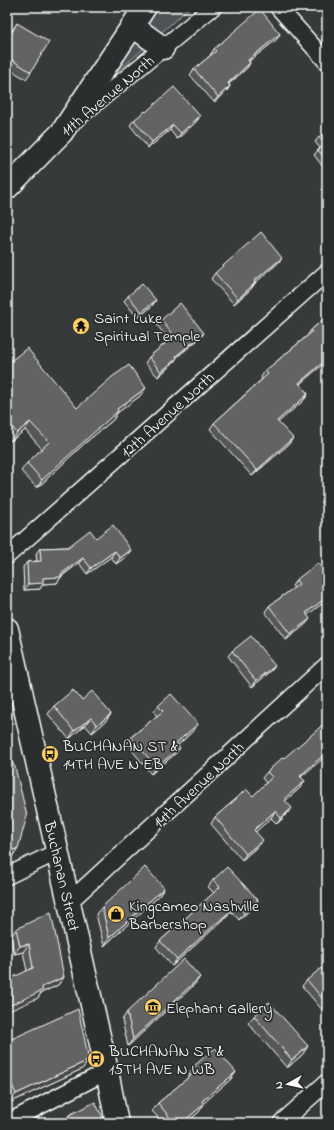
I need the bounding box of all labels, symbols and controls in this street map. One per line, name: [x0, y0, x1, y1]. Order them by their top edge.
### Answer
street label: 11th Avenue North: [56, 50, 160, 143]
place label: Saint Luke Spiritual Temple: [94, 307, 201, 349]
temple icon: Saint Luke Spiritual Temple: [71, 316, 91, 336]
street label: 12th Avenue North: [116, 367, 221, 464]
place label: BUCHANAN ST & 14TH AVE N EB: [62, 735, 179, 777]
street label: 14th Avenue North: [148, 737, 251, 834]
bus stop icon: BUCHANAN ST & 14TH AVE N EB: [40, 744, 60, 764]
street label: Buchanan Street: [37, 818, 85, 934]
place label: Kingcameo Nashville Barbershop: [128, 895, 260, 937]
shop icon: Kingcameo Nashville Barbershop: [106, 904, 126, 924]
museum icon: Elephant Gallery: [143, 997, 163, 1017]
place label: Elephant Gallery: [166, 997, 272, 1021]
place label: BUCHANAN ST & 15TH AVE N WB: [108, 1040, 225, 1082]
bus stop icon: BUCHANAN ST & 15TH AVE N WB: [86, 1049, 106, 1069]
north arrow: [268, 1064, 308, 1104]
text: N: [271, 1080, 288, 1090]

